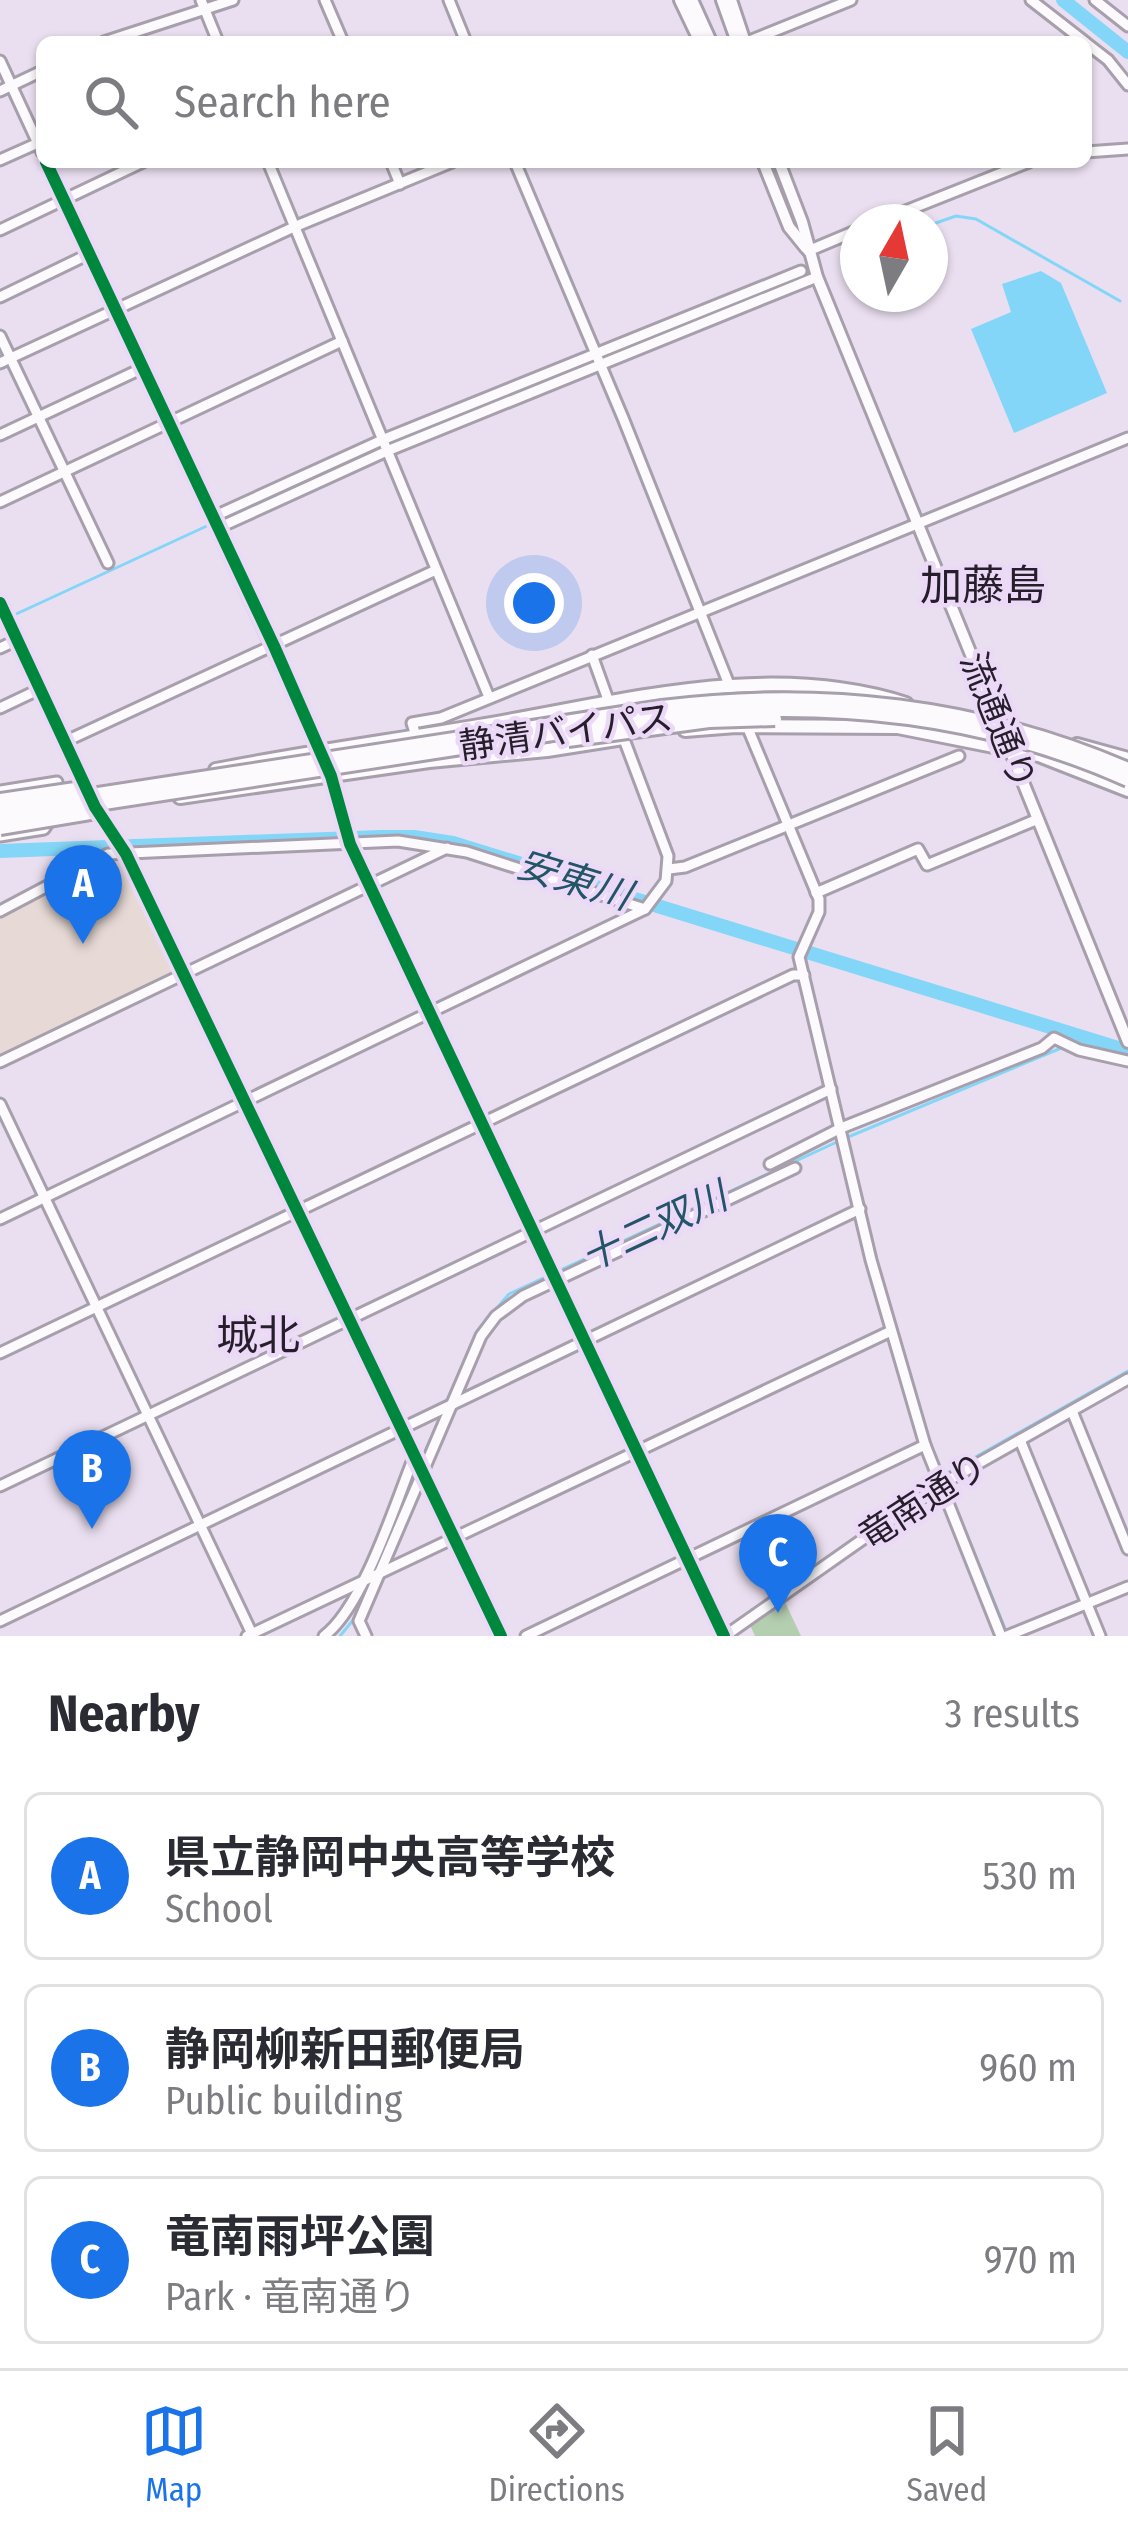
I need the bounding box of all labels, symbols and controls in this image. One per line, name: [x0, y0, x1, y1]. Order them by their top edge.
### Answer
search box: [36, 36, 1092, 168]
icon: search: [78, 69, 144, 135]
text: Search here: [174, 75, 391, 129]
north arrow: [840, 204, 948, 312]
district label: 加藤島: [920, 561, 1046, 611]
your location: [504, 573, 564, 633]
street label: 流通通り: [951, 646, 1045, 796]
street label: 静清バイパス: [456, 695, 676, 769]
water label: 安東川: [511, 841, 640, 920]
pin: A: [44, 845, 122, 944]
water label: 十二双川: [574, 1172, 738, 1281]
district label: 城北: [216, 1311, 300, 1361]
pin: B: [53, 1430, 131, 1529]
street label: 竜南通り: [851, 1443, 995, 1559]
pin: C: [739, 1514, 817, 1613]
text: Nearby: [48, 1683, 200, 1745]
text: 3 results: [945, 1691, 1080, 1737]
text: 県立静岡中央高等学校: [165, 1831, 615, 1885]
text: A: [79, 1853, 101, 1899]
text: 530 m: [982, 1853, 1077, 1899]
text: School: [165, 1886, 273, 1932]
text: 静岡柳新田郵便局: [165, 2023, 525, 2077]
text: B: [79, 2045, 101, 2091]
text: 960 m: [979, 2045, 1077, 2091]
text: Public building: [165, 2078, 402, 2124]
text: 竜南雨坪公園: [165, 2210, 435, 2264]
text: C: [80, 2237, 100, 2283]
text: 970 m: [984, 2237, 1077, 2283]
text: Park · 竜南通り: [165, 2274, 417, 2320]
tab: Map: [141, 2398, 207, 2510]
tab: Directions: [488, 2398, 625, 2510]
tab: Saved: [907, 2398, 987, 2510]

